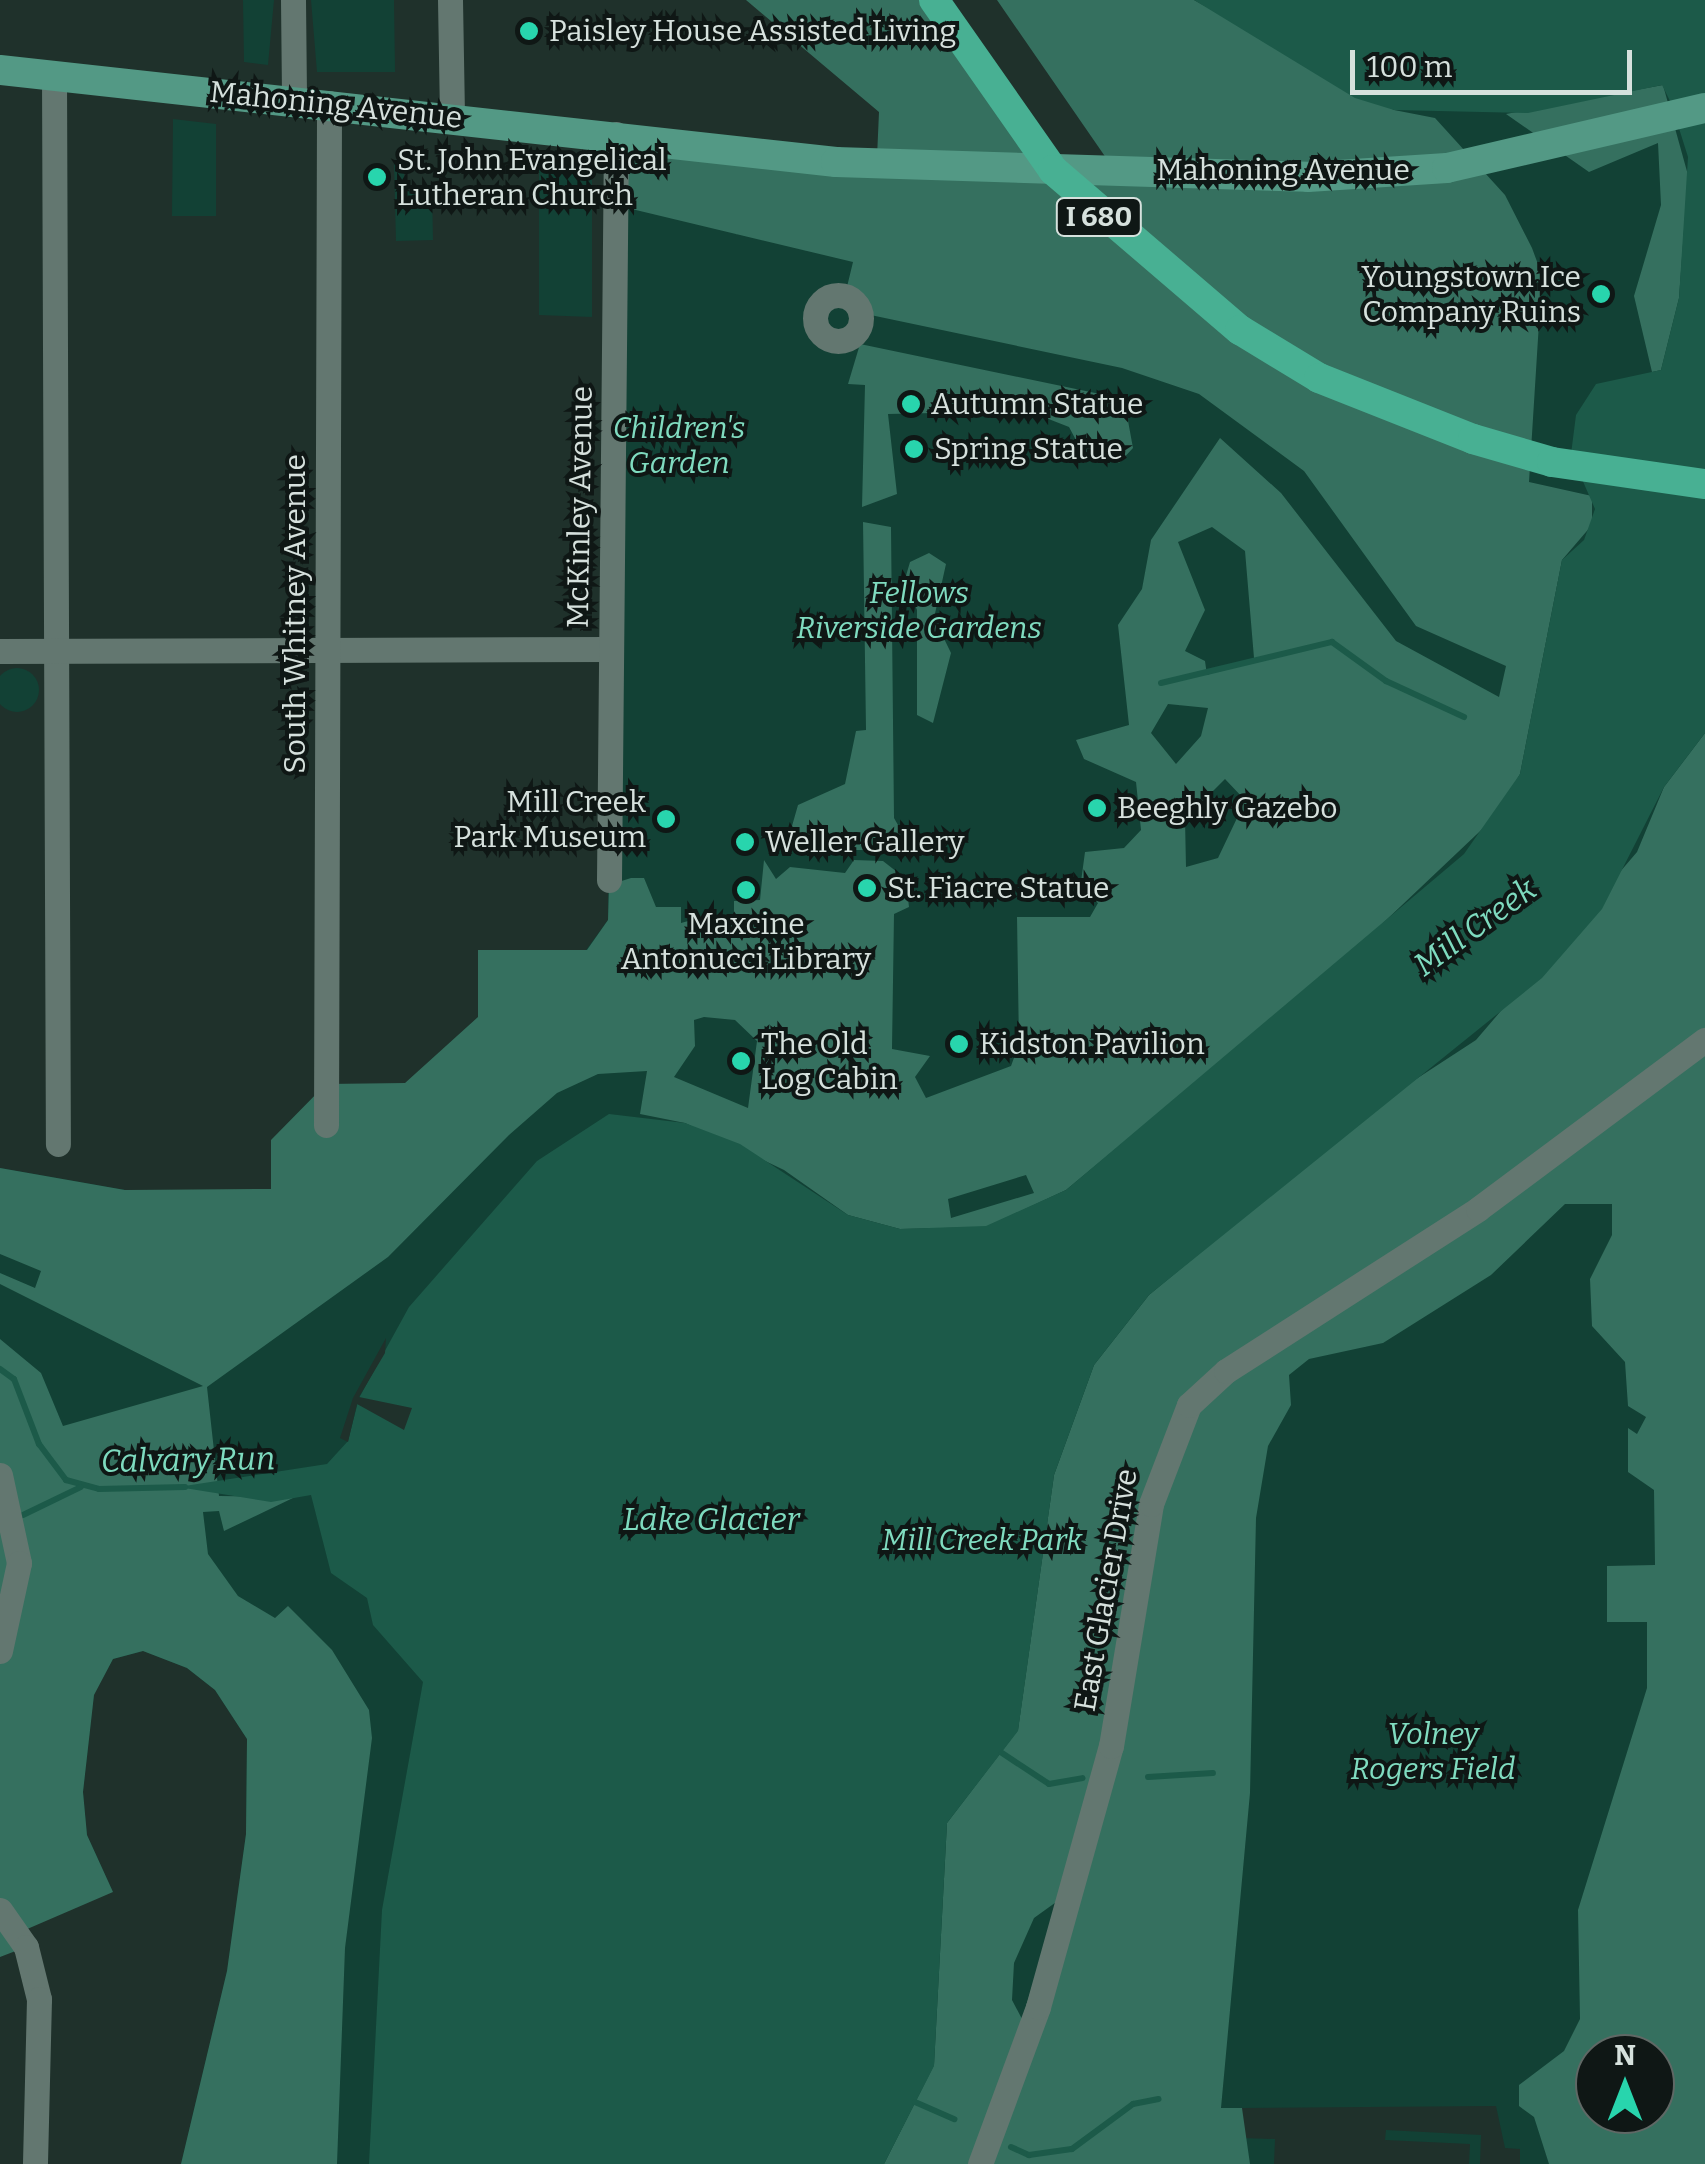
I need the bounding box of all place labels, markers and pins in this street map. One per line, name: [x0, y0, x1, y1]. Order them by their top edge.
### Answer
place label: Paisley House Assisted Living: [549, 13, 956, 49]
marker: Paisley House Assisted Living: [518, 20, 540, 42]
place label: St. John Evangelical Lutheran Church: [397, 142, 667, 212]
marker: St. John Evangelical Lutheran Church: [366, 166, 388, 188]
place label: Youngstown Ice Company Ruins: [1361, 259, 1581, 330]
marker: Youngstown Ice Company Ruins: [1590, 283, 1612, 305]
place label: Autumn Statue: [931, 386, 1143, 422]
marker: Autumn Statue: [900, 393, 922, 415]
place label: Spring Statue: [934, 431, 1123, 467]
marker: Spring Statue: [903, 438, 925, 460]
place label: Mill Creek Park Museum: [453, 784, 646, 854]
place label: Beeghly Gazebo: [1117, 790, 1338, 826]
marker: Beeghly Gazebo: [1086, 797, 1108, 819]
marker: Mill Creek Park Museum: [655, 808, 677, 830]
place label: Weller Gallery: [765, 824, 964, 860]
marker: Weller Gallery: [734, 831, 756, 853]
place label: St. Fiacre Statue: [887, 870, 1110, 906]
marker: St. Fiacre Statue: [856, 877, 878, 899]
marker: Maxcine Antonucci Library: [735, 879, 757, 901]
place label: Maxcine Antonucci Library: [621, 906, 871, 976]
place label: The Old Log Cabin: [761, 1026, 898, 1096]
place label: Kidston Pavilion: [979, 1026, 1205, 1062]
marker: Kidston Pavilion: [948, 1033, 970, 1055]
marker: The Old Log Cabin: [730, 1050, 752, 1072]

